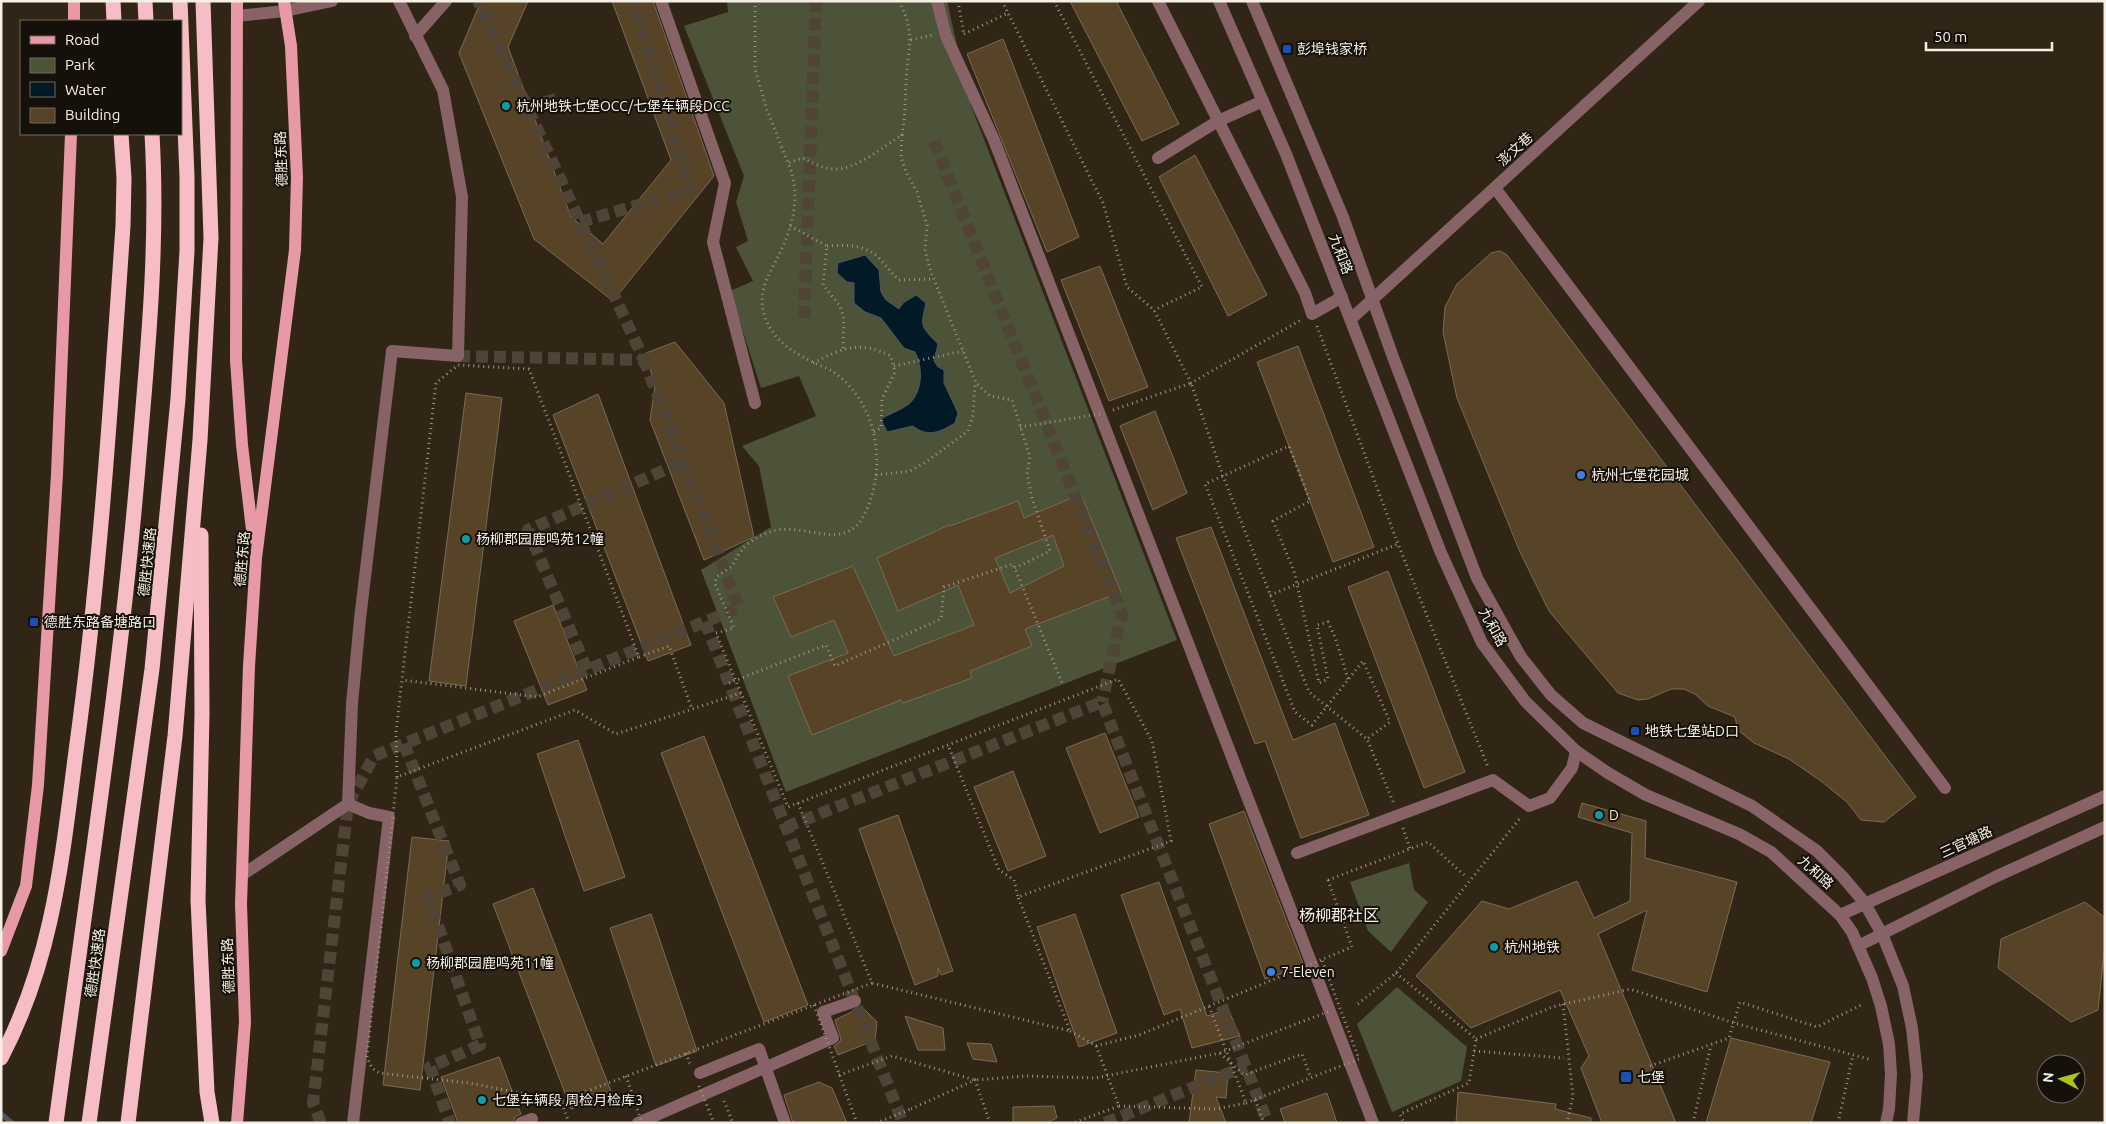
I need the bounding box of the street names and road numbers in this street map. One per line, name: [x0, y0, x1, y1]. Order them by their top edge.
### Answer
street label: 澎文巷: [1494, 129, 1536, 169]
street label: 德胜东路: [272, 131, 290, 187]
street label: 九和路: [1326, 232, 1356, 276]
street label: 德胜快速路: [135, 526, 159, 598]
street label: 德胜东路: [232, 530, 252, 588]
street label: 九和路: [1476, 605, 1510, 649]
street label: 三官塘路: [1937, 823, 1995, 861]
street label: 九和路: [1795, 852, 1837, 892]
street label: 德胜快速路: [82, 927, 108, 999]
street label: 德胜东路: [219, 938, 237, 994]

